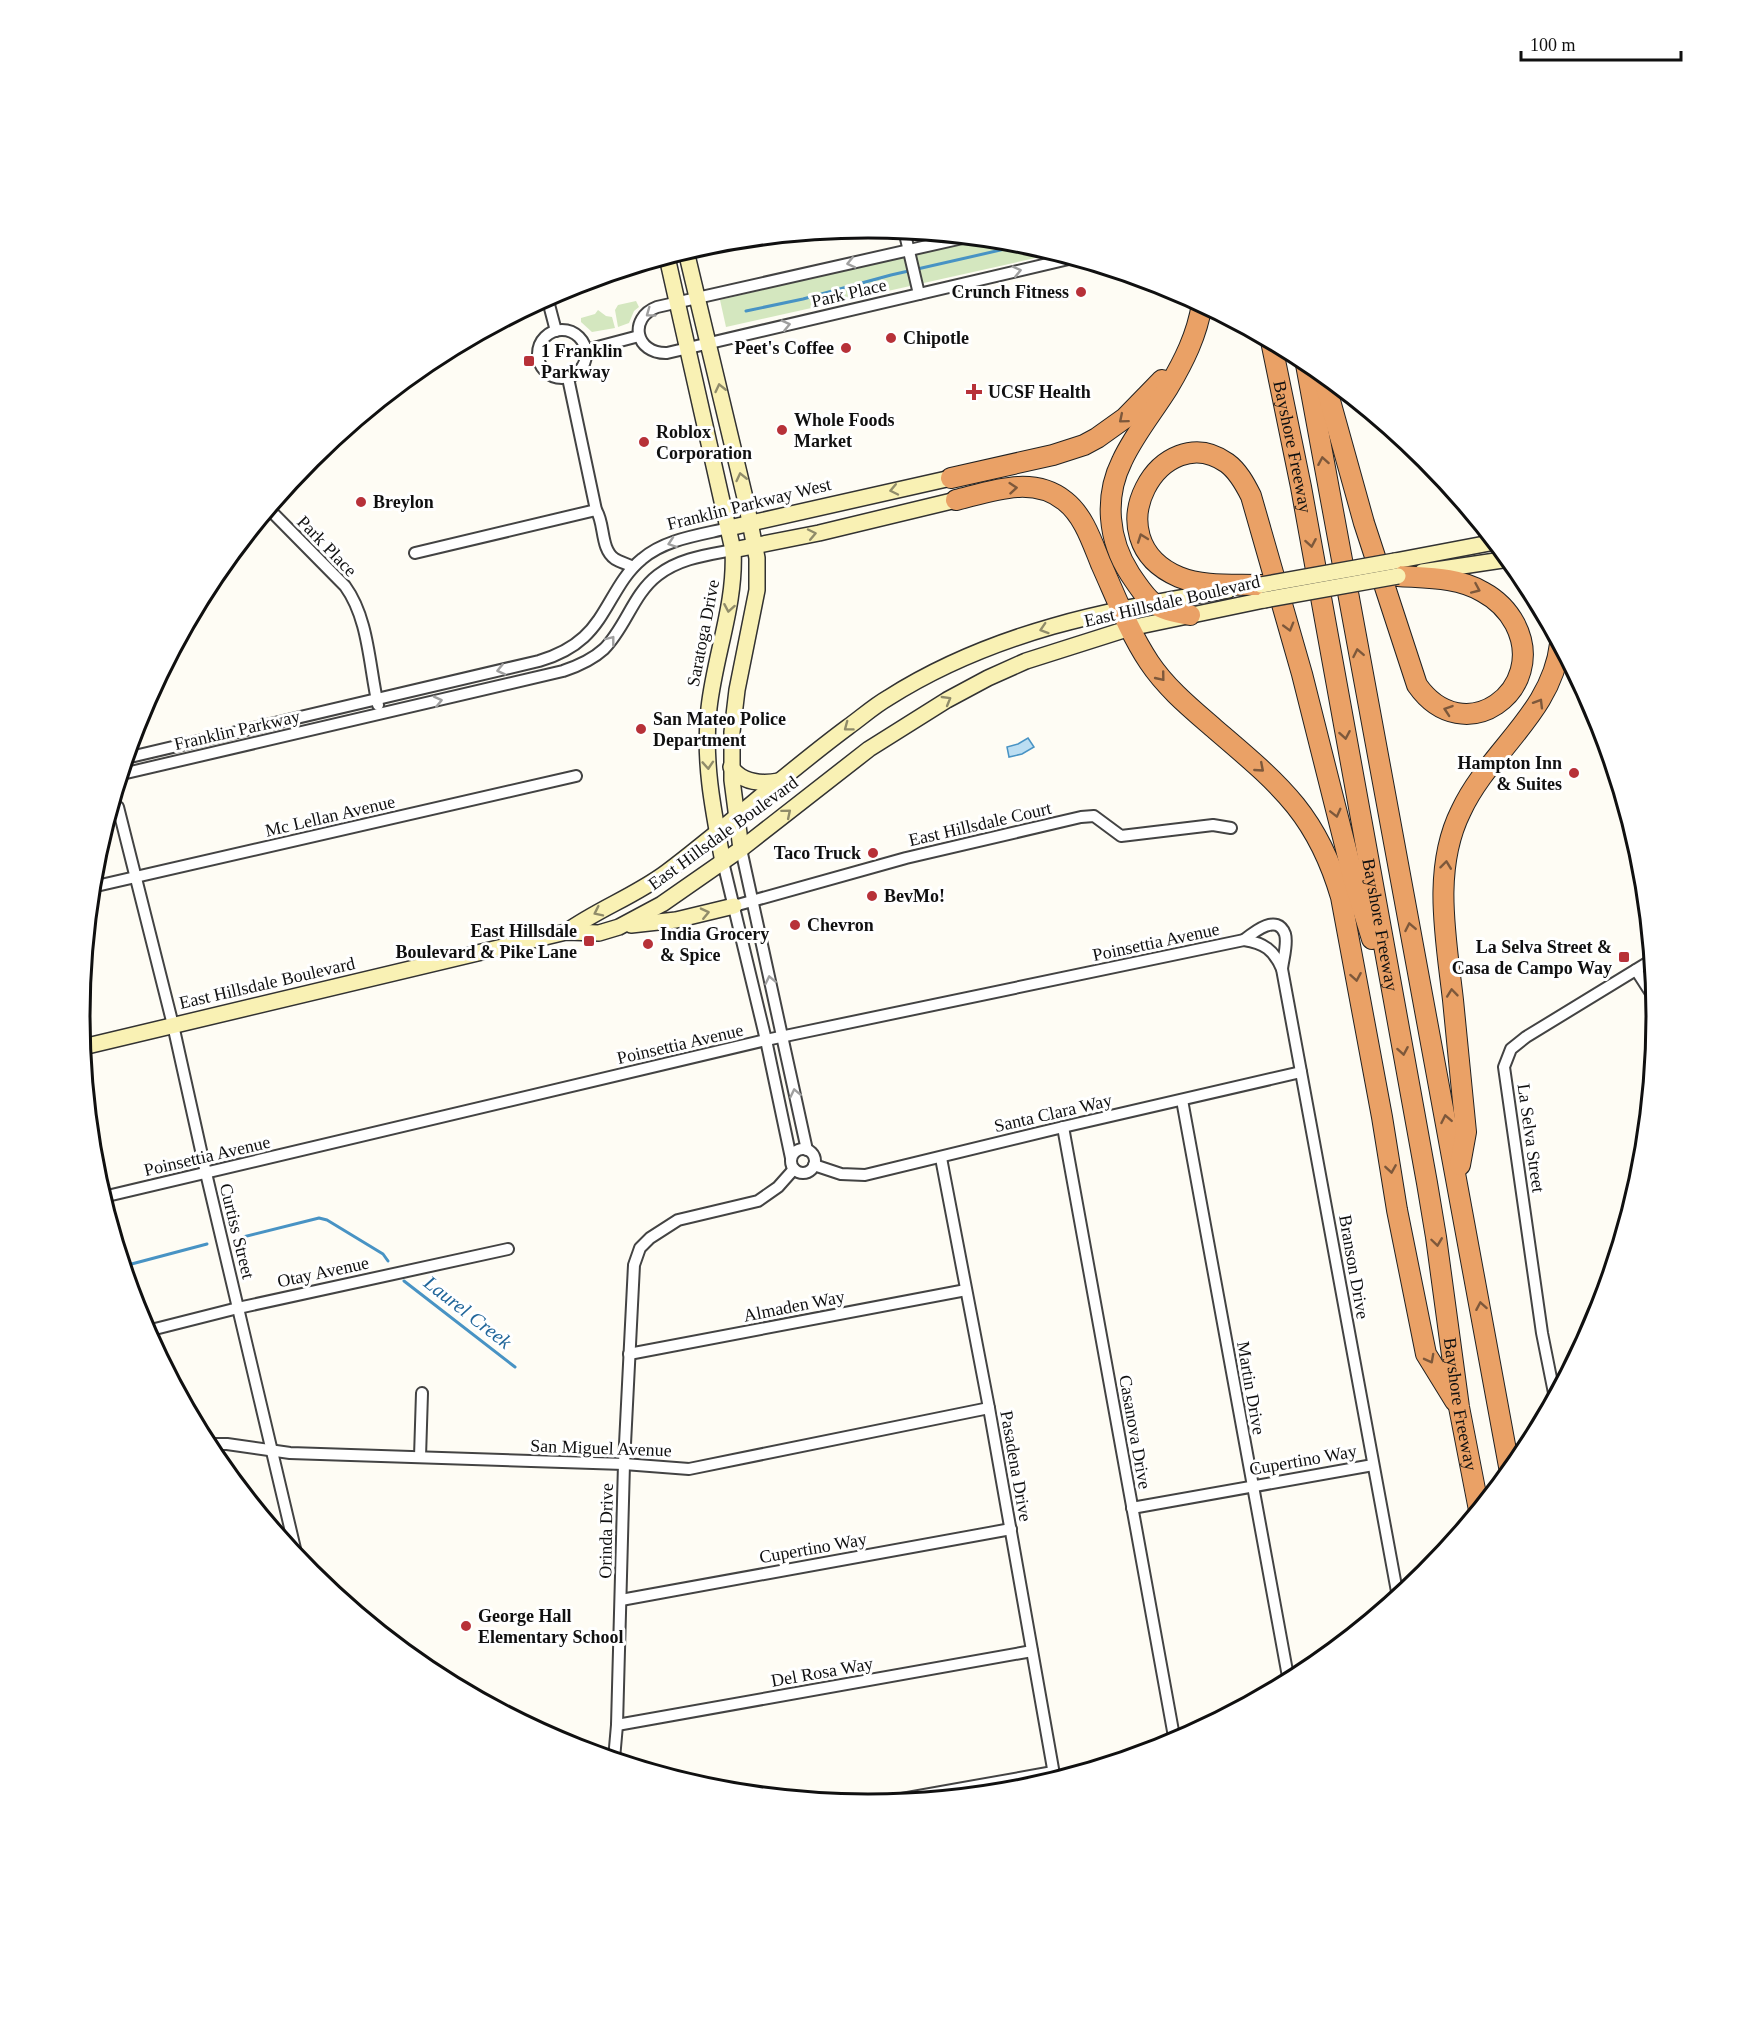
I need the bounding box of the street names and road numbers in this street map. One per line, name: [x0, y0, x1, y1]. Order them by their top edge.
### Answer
street label: Park Place: [809, 275, 889, 311]
street label: Bayshore Freeway: [1269, 379, 1316, 515]
street label: Franklin Parkway West: [665, 474, 833, 534]
street label: Park Place: [293, 512, 361, 580]
street label: East Hillsdale Boulevard: [1082, 571, 1262, 631]
street label: Saratoga Drive: [683, 578, 723, 688]
street label: Franklin Parkway: [172, 706, 302, 754]
street label: East Hillsdale Boulevard: [644, 772, 802, 894]
street label: Mc Lellan Avenue: [263, 791, 397, 841]
street label: East Hillsdale Court: [907, 798, 1053, 850]
street label: Bayshore Freeway: [1358, 857, 1402, 993]
street label: Poinsettia Avenue: [1091, 919, 1221, 965]
street label: East Hillsdale Boulevard: [177, 953, 357, 1013]
street label: Poinsettia Avenue: [615, 1020, 745, 1068]
street label: La Selva Street: [1513, 1082, 1549, 1194]
street label: Santa Clara Way: [992, 1090, 1114, 1136]
street label: Poinsettia Avenue: [142, 1132, 272, 1180]
street label: Curtiss Street: [216, 1181, 258, 1281]
street label: Branson Drive: [1335, 1213, 1373, 1321]
street label: Otay Avenue: [275, 1253, 371, 1291]
street label: Almaden Way: [742, 1286, 846, 1326]
street label: Bayshore Freeway: [1440, 1336, 1481, 1472]
street label: Martin Drive: [1233, 1340, 1269, 1436]
street label: Casanova Drive: [1115, 1373, 1155, 1491]
street label: Pasadena Drive: [996, 1409, 1036, 1523]
street label: San Miguel Avenue: [530, 1436, 672, 1460]
street label: Cupertino Way: [1248, 1441, 1358, 1479]
street label: Orinda Drive: [595, 1483, 617, 1579]
street label: Cupertino Way: [758, 1529, 868, 1567]
street label: Del Rosa Way: [769, 1653, 875, 1691]

